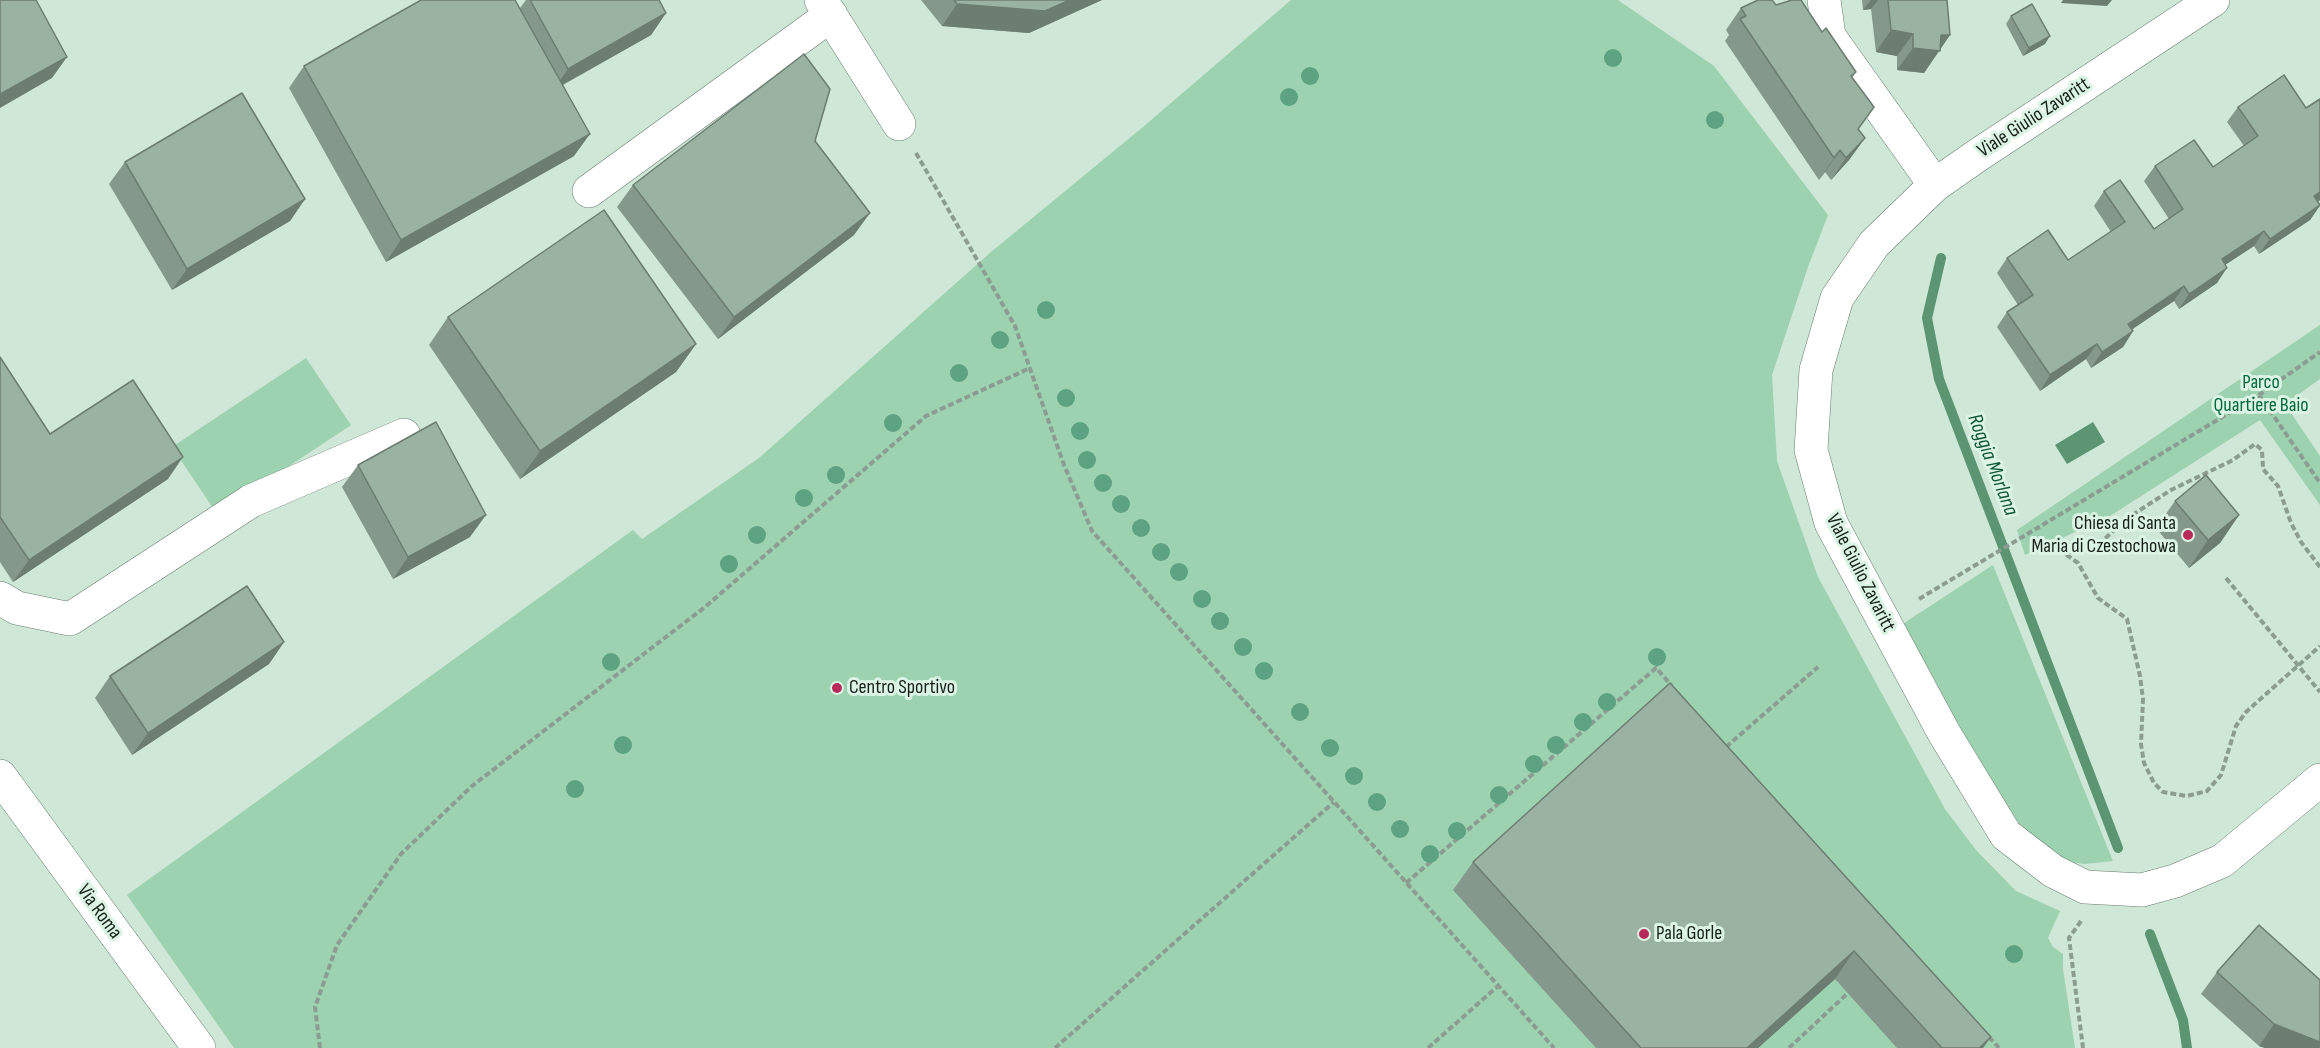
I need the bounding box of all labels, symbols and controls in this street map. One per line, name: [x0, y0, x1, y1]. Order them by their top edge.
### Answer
street label: Viale Giulio Zavaritt: [1973, 73, 2095, 163]
park label: Parco Quartiere Baio: [2213, 371, 2309, 418]
water label: Roggia Morlana: [1961, 411, 2023, 519]
street label: Viale Giulio Zavaritt: [1820, 510, 1900, 636]
place label: Chiesa di Santa Maria di Czestochowa: [2031, 512, 2176, 559]
marker: Chiesa di Santa Maria di Czestochowa: [2181, 528, 2195, 542]
place label: Centro Sportivo: [849, 676, 955, 700]
marker: Centro Sportivo: [830, 681, 844, 695]
street label: Via Roma: [71, 880, 127, 944]
place label: Pala Gorle: [1656, 922, 1722, 946]
marker: Pala Gorle: [1637, 927, 1651, 941]

